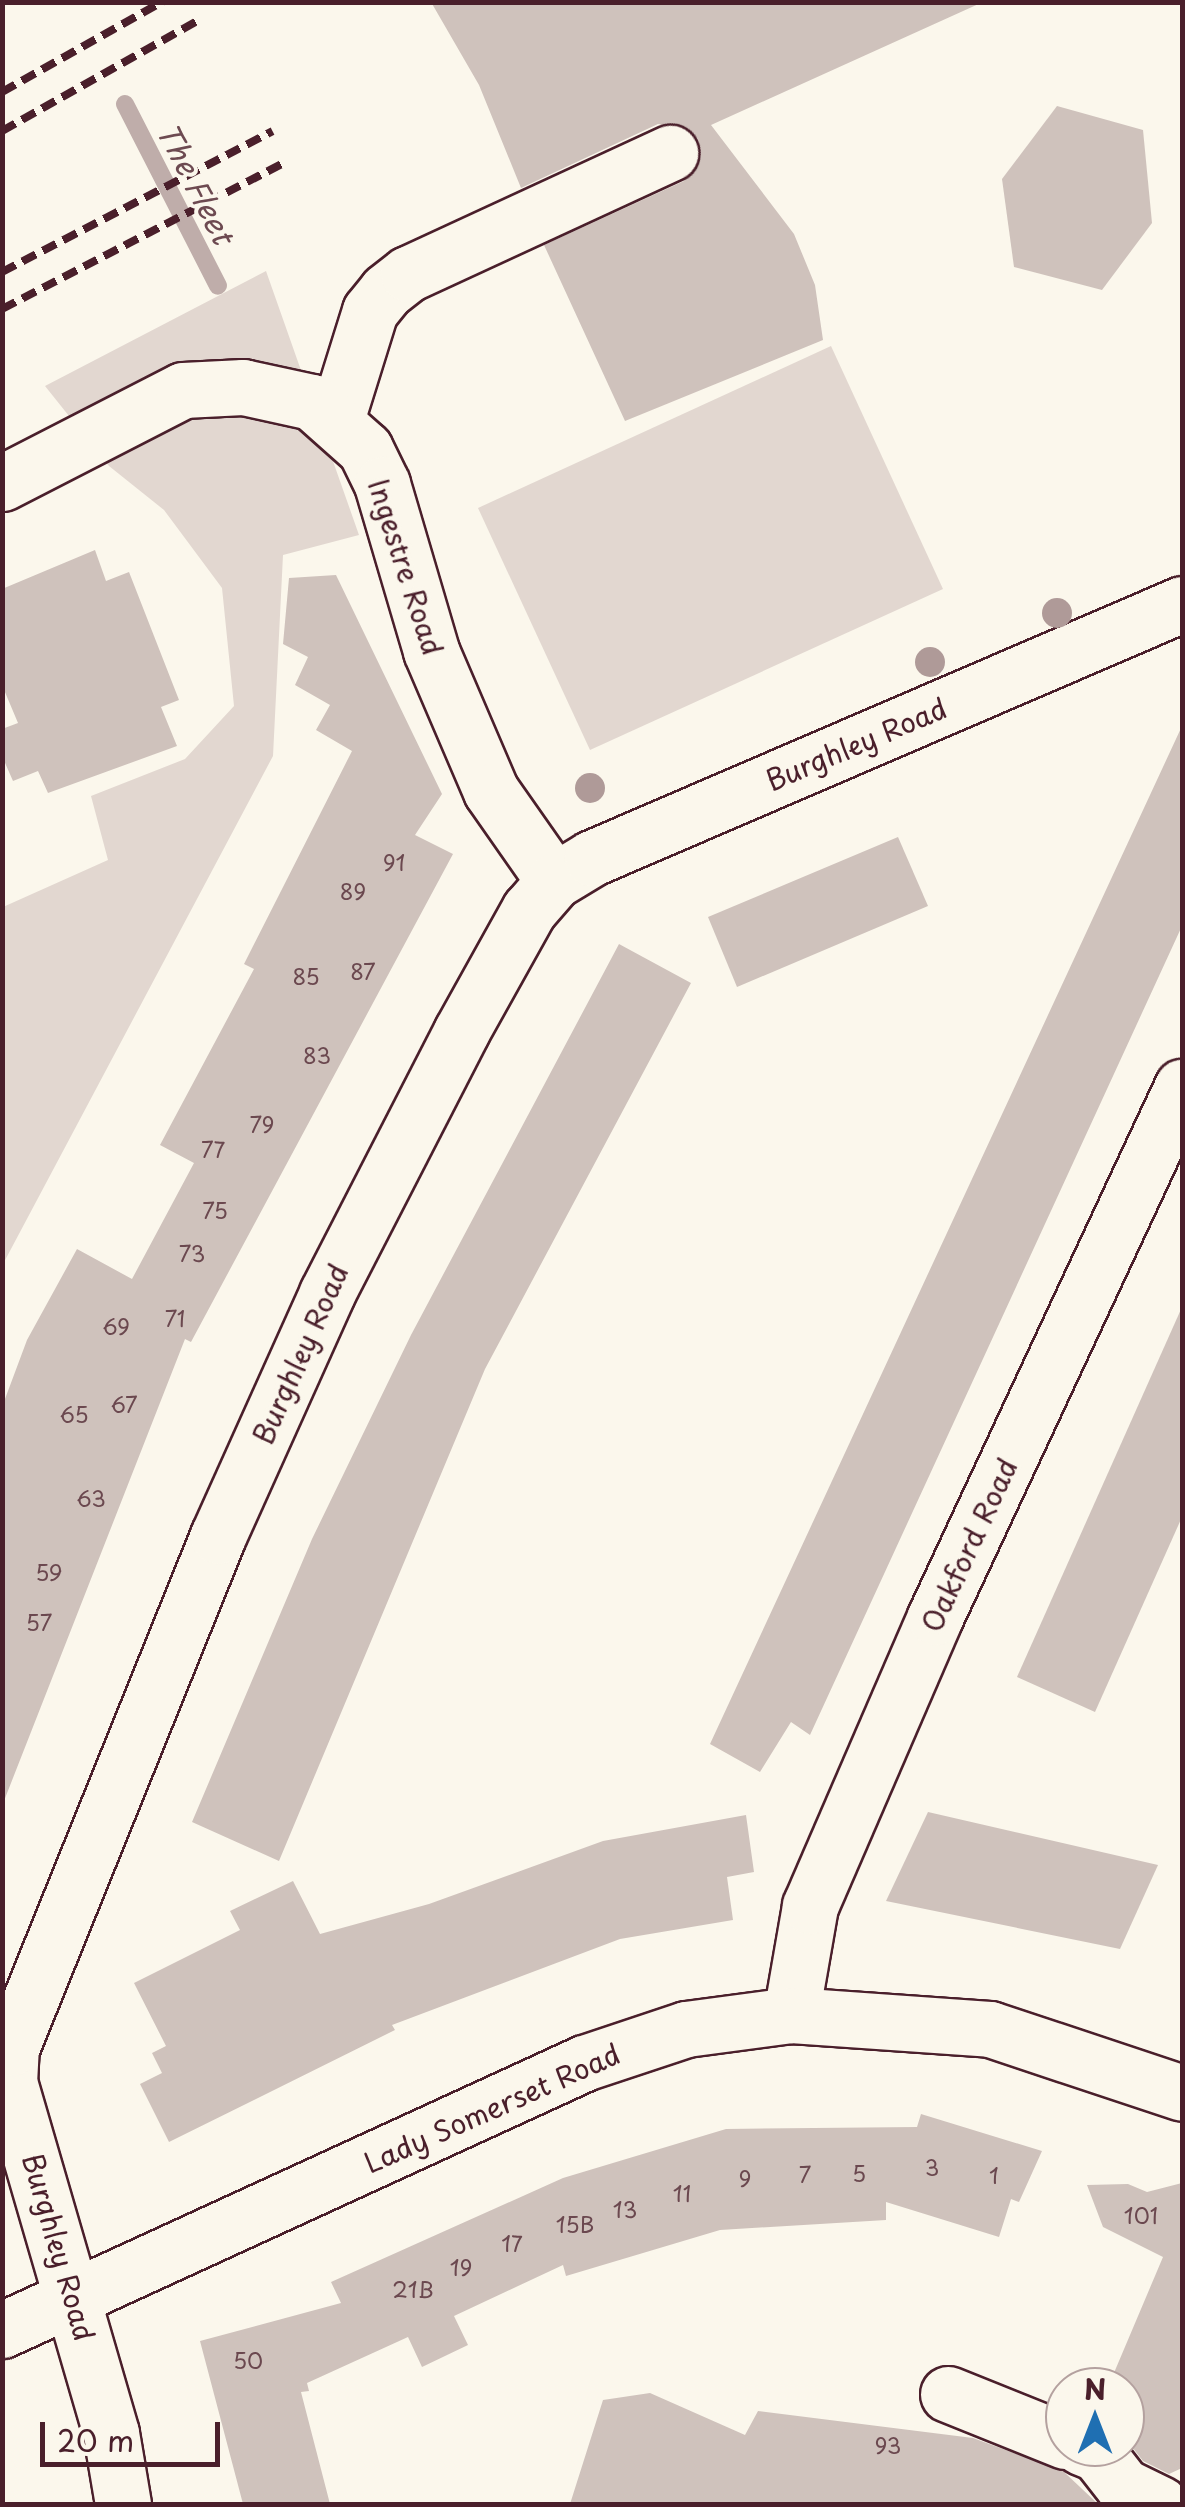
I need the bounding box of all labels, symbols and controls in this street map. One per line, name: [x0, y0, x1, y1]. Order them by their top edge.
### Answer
water label: The Fleet: [150, 116, 242, 250]
street label: Ingestre Road: [362, 474, 450, 660]
street label: Burghley Road: [759, 690, 953, 798]
house number: 91: [383, 849, 405, 875]
house number: 89: [340, 878, 366, 904]
house number: 87: [350, 958, 376, 984]
house number: 85: [292, 963, 320, 989]
house number: 83: [303, 1042, 331, 1068]
house number: 79: [250, 1111, 274, 1137]
house number: 77: [201, 1136, 225, 1162]
house number: 75: [202, 1197, 228, 1223]
house number: 73: [179, 1240, 205, 1266]
street label: Burghley Road: [245, 1258, 355, 1450]
house number: 71: [165, 1305, 185, 1331]
house number: 69: [102, 1313, 130, 1339]
house number: 67: [111, 1391, 137, 1417]
house number: 65: [59, 1401, 89, 1427]
street label: Oakford Road: [914, 1453, 1024, 1637]
house number: 63: [76, 1485, 106, 1511]
house number: 59: [35, 1559, 63, 1585]
house number: 57: [26, 1609, 52, 1635]
street label: Lady Somerset Road: [359, 2036, 625, 2180]
street label: Burghley Road: [16, 2148, 102, 2346]
house number: 3: [925, 2154, 939, 2180]
house number: 5: [852, 2160, 866, 2186]
house number: 7: [799, 2161, 811, 2187]
house number: 1: [989, 2162, 999, 2188]
house number: 9: [739, 2165, 751, 2191]
house number: 11: [673, 2180, 691, 2206]
house number: 13: [613, 2196, 637, 2222]
house number: 101: [1124, 2202, 1158, 2228]
house number: 15B: [556, 2211, 594, 2237]
house number: 17: [501, 2230, 523, 2256]
house number: 19: [450, 2254, 472, 2280]
house number: 21B: [392, 2276, 434, 2302]
house number: 50: [233, 2347, 263, 2373]
north arrow: [1045, 2367, 1145, 2467]
text: N: [1084, 2367, 1106, 2410]
scale bar: [45, 2402, 225, 2464]
text: 20 m: [57, 2417, 134, 2462]
house number: 93: [875, 2432, 901, 2458]

